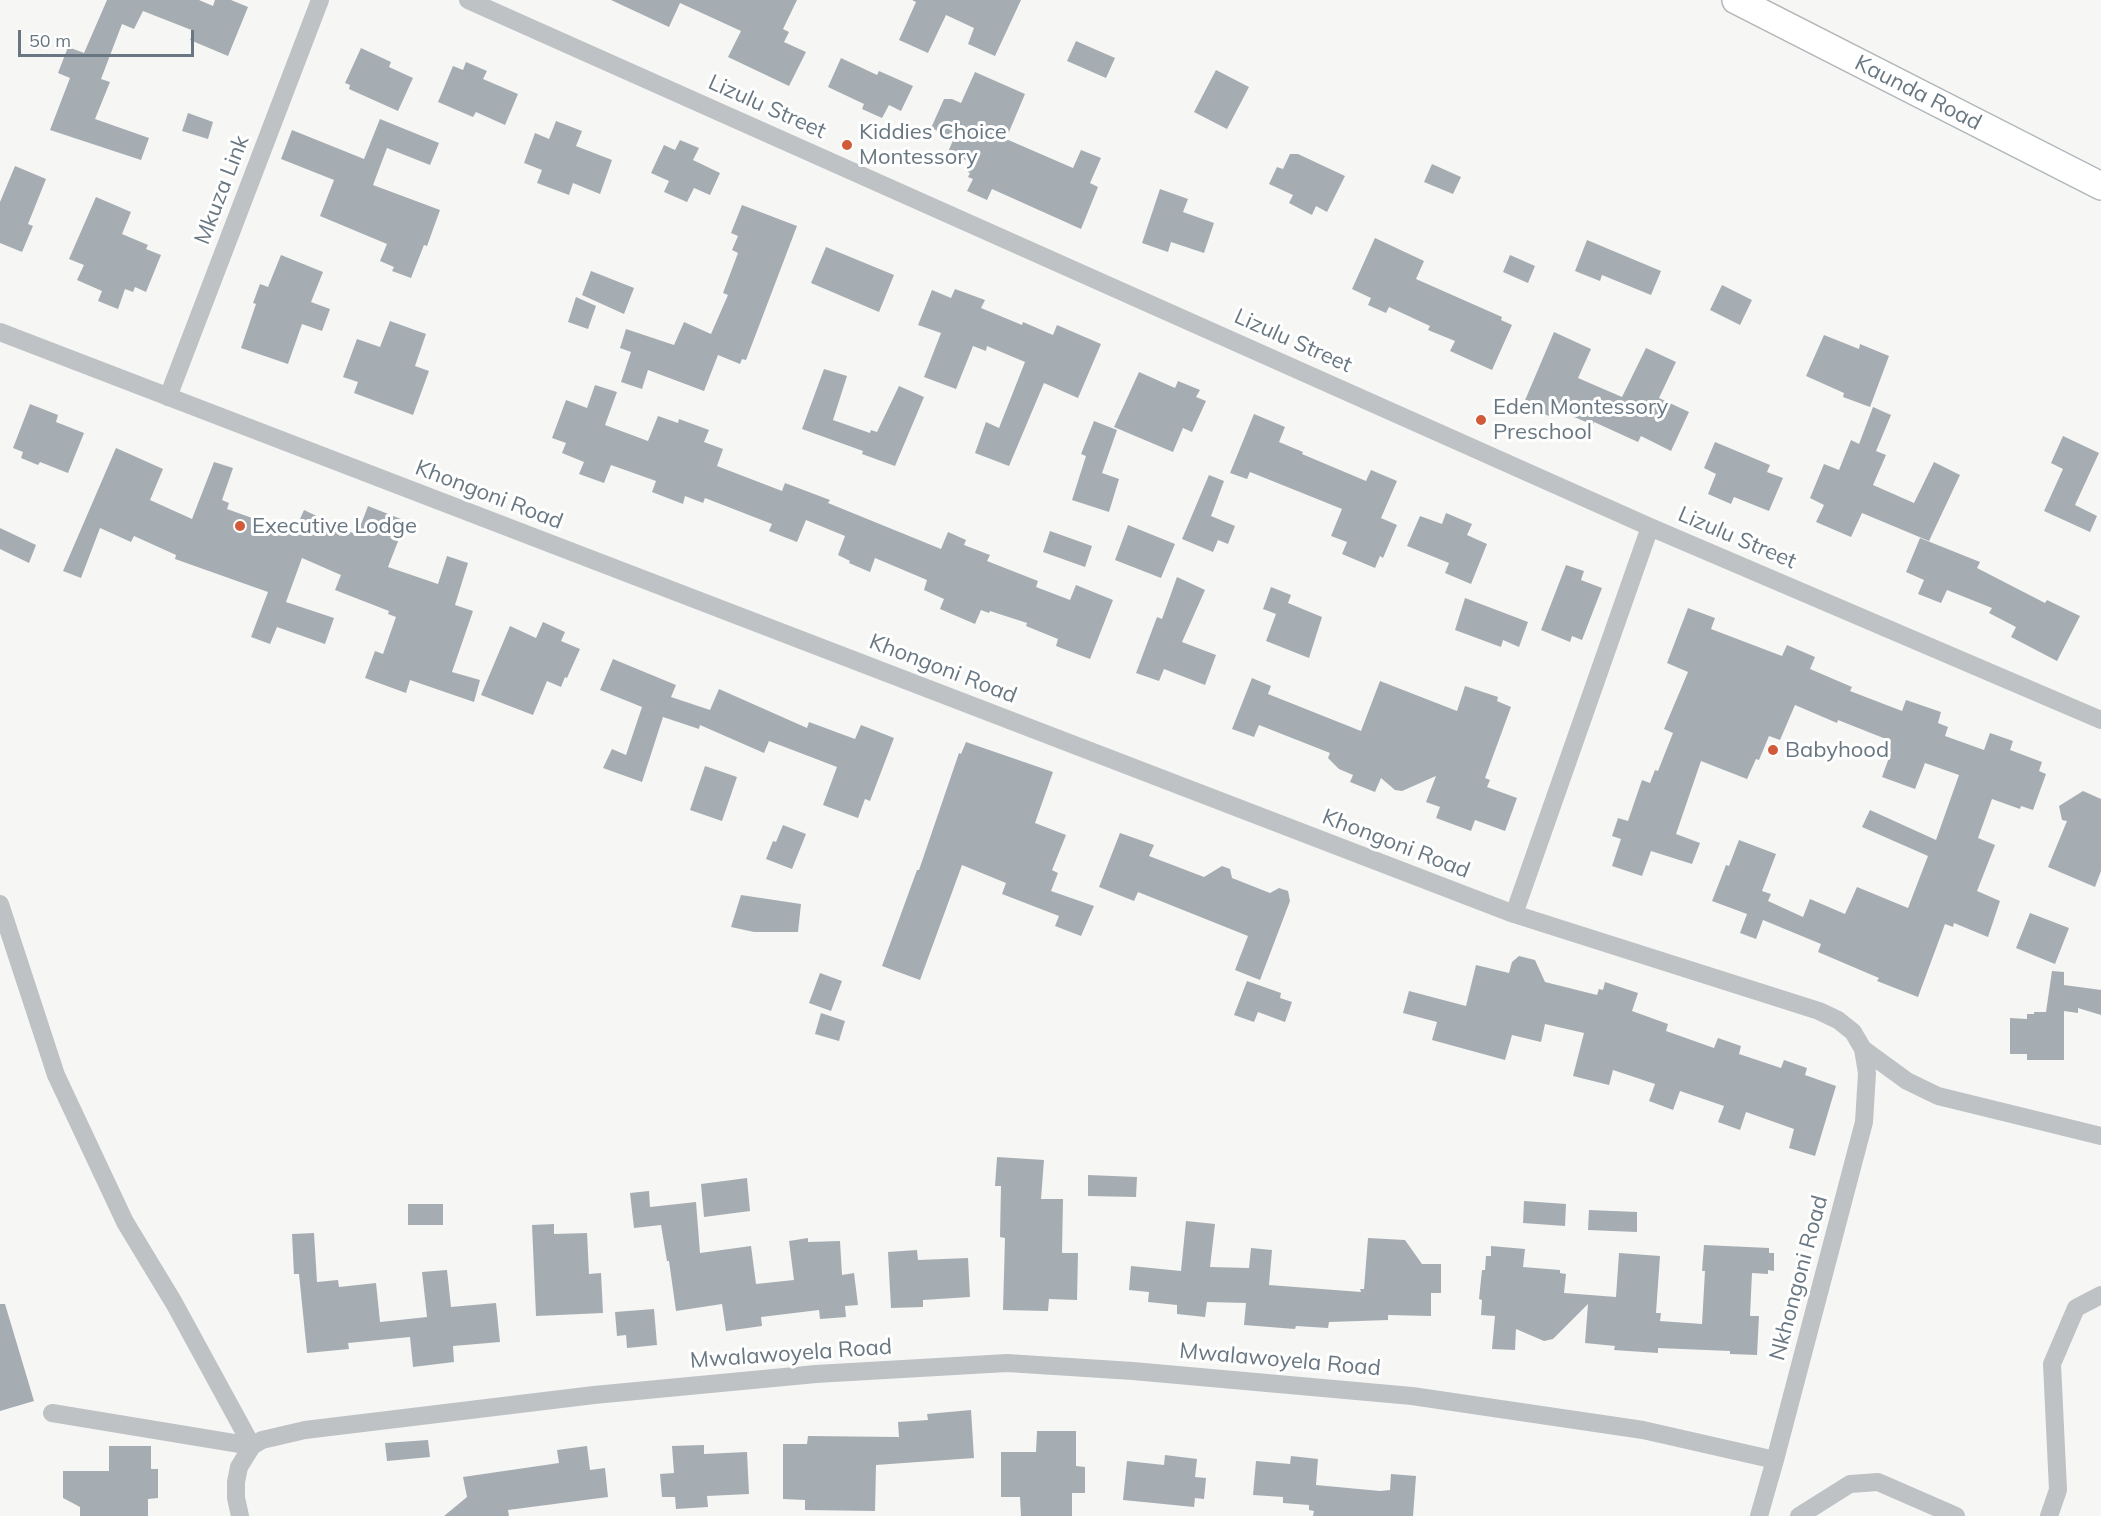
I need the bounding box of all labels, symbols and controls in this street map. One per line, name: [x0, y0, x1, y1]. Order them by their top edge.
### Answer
scale bar: [21, 18, 196, 56]
text: 50 m: [29, 29, 71, 52]
street label: Kaunda Road: [1850, 50, 1986, 136]
street label: Lizulu Street: [704, 69, 830, 145]
place label: Kiddies Choice Montessory: [859, 119, 1007, 170]
street label: Mkuza Link: [189, 132, 255, 248]
marker: Kiddies Choice Montessory: [840, 138, 854, 152]
street label: Lizulu Street: [1230, 303, 1356, 379]
place label: Eden Montessory Preschool: [1493, 394, 1668, 446]
marker: Eden Montessory Preschool: [1474, 413, 1488, 427]
street label: Khongoni Road: [411, 455, 567, 535]
street label: Lizulu Street: [1674, 501, 1800, 575]
place label: Executive Lodge: [252, 513, 417, 539]
marker: Executive Lodge: [233, 519, 247, 533]
street label: Khongoni Road: [865, 629, 1021, 709]
place label: Babyhood: [1785, 737, 1889, 763]
marker: Babyhood: [1766, 743, 1780, 757]
street label: Khongoni Road: [1318, 804, 1474, 884]
street label: Nkhongoni Road: [1764, 1193, 1834, 1363]
street label: Mwalawoyela Road: [689, 1334, 893, 1374]
street label: Mwalawoyela Road: [1178, 1338, 1382, 1382]

